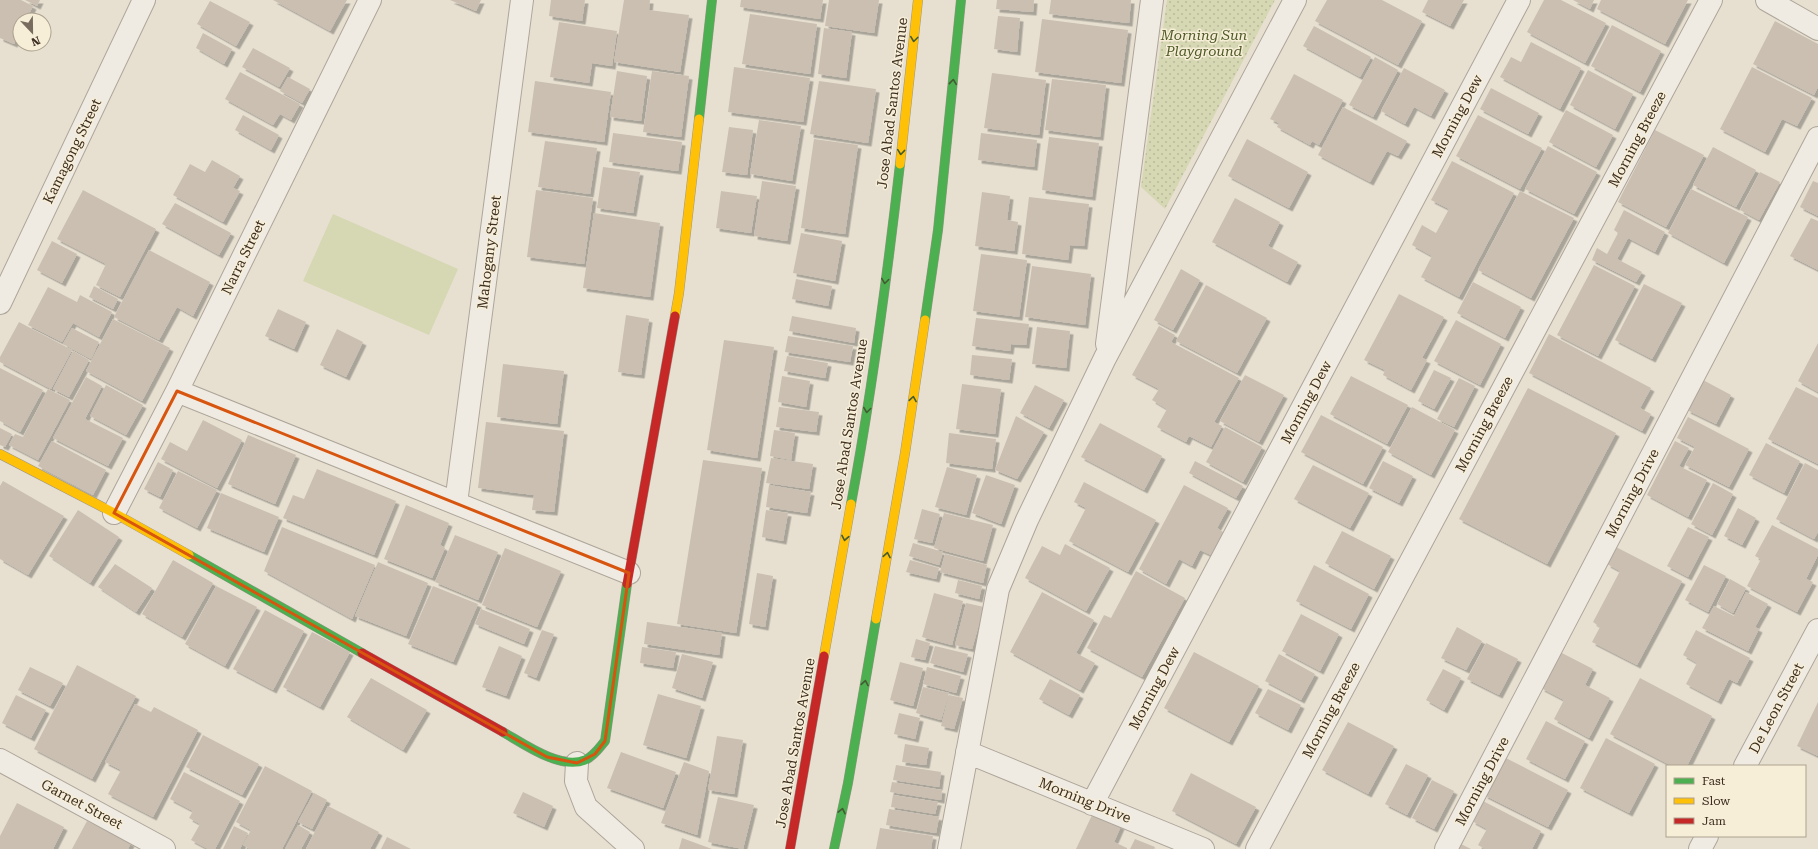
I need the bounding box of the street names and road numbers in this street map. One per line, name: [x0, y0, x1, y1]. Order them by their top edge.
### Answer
street label: Jose Abad Santos Avenue: [874, 16, 910, 190]
street label: Morning Dew: [1428, 71, 1486, 160]
street label: Morning Breeze: [1605, 88, 1669, 190]
street label: Kamagong Street: [40, 96, 104, 206]
street label: Mahogany Street: [474, 194, 504, 310]
street label: Narra Street: [218, 217, 268, 297]
street label: Jose Abad Santos Avenue: [828, 337, 870, 510]
street label: Morning Dew: [1277, 357, 1335, 446]
street label: Morning Breeze: [1452, 373, 1516, 475]
street label: Morning Drive: [1602, 446, 1662, 540]
street label: Morning Dew: [1125, 643, 1183, 732]
street label: Jose Abad Santos Avenue: [772, 656, 818, 829]
street label: Morning Breeze: [1299, 659, 1363, 761]
street label: De Leon Street: [1745, 660, 1807, 756]
street label: Morning Drive: [1452, 734, 1512, 828]
street label: Morning Drive: [1037, 774, 1134, 826]
street label: Garnet Street: [38, 776, 126, 832]

